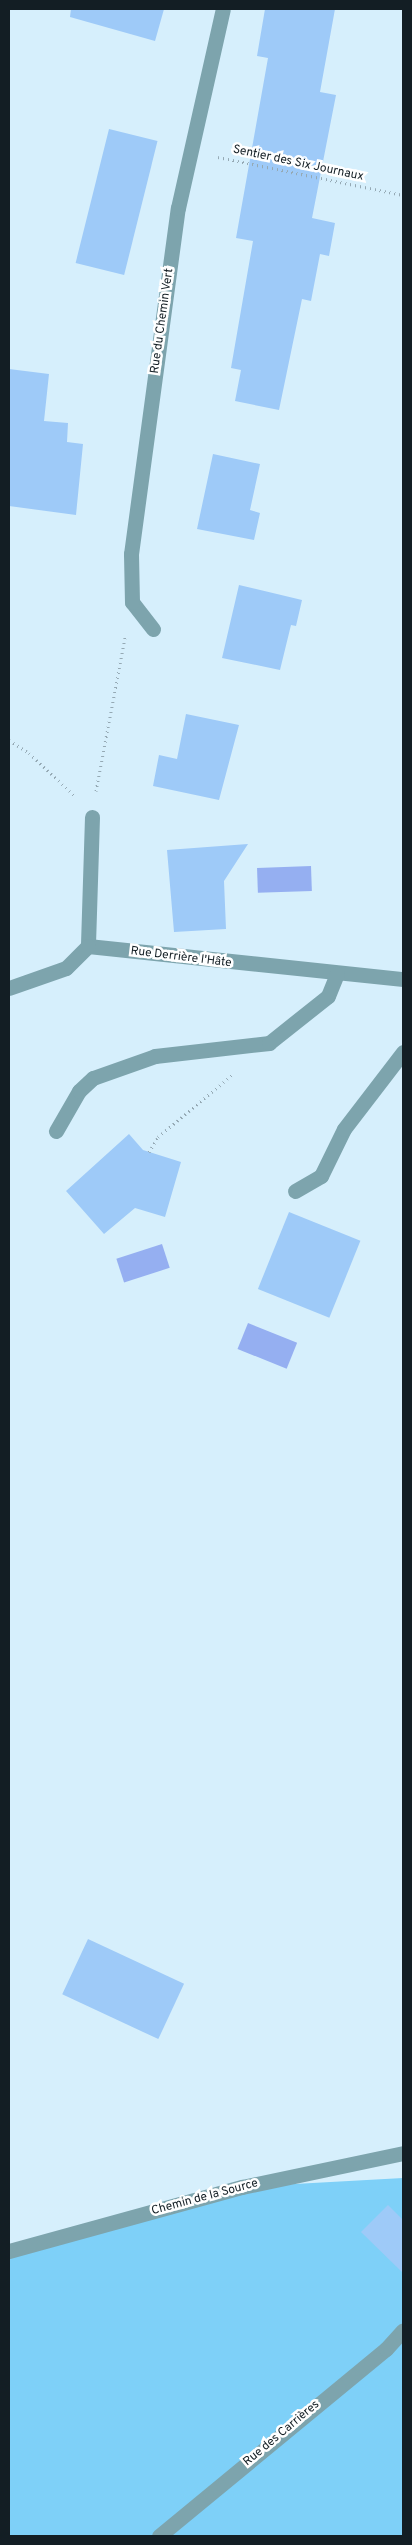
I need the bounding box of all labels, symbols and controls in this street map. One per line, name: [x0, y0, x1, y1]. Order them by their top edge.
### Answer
street label: Sentier des Six Journaux: [231, 143, 365, 185]
street label: Rue du Chemin Vert: [148, 267, 178, 375]
street label: Rue Derrière l'Hâte: [130, 945, 232, 971]
street label: Chemin de la Source: [150, 2177, 260, 2219]
street label: Rue des Carrières: [241, 2398, 323, 2470]

